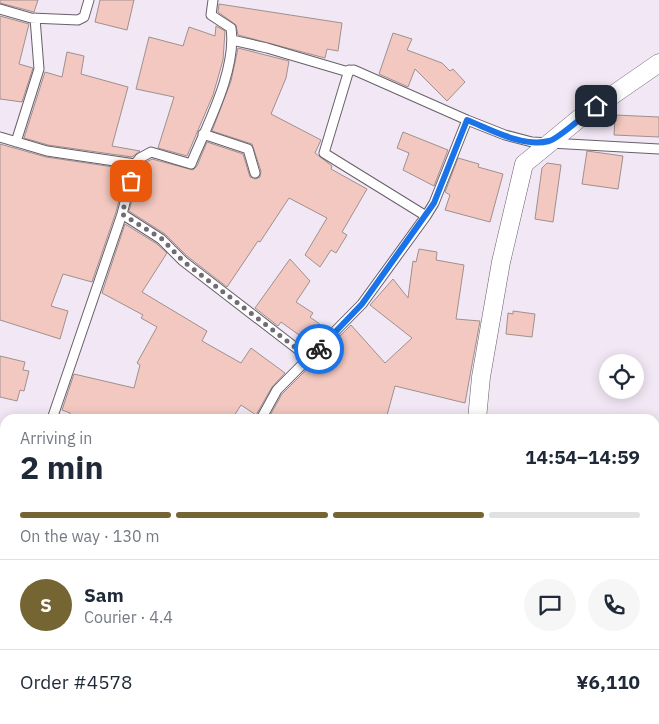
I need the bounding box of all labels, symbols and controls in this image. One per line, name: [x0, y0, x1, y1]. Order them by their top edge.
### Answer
pin: [575, 85, 617, 127]
icon: home: [582, 92, 610, 120]
pin: [110, 160, 152, 202]
icon: bag: [117, 167, 145, 195]
courier: [294, 324, 344, 374]
icon: bike: [305, 335, 333, 363]
map controls: [599, 354, 644, 399]
button: locate: [599, 354, 644, 399]
text: Arriving in: [20, 428, 92, 448]
text: 14:54–14:59: [525, 445, 640, 469]
text: 2 min: [20, 446, 104, 488]
text: On the way · 130 m: [20, 526, 159, 546]
button: chat: [524, 579, 576, 631]
button: phone: [588, 579, 640, 631]
text: Sam: [84, 583, 124, 607]
text: S: [40, 593, 52, 617]
text: Courier · 4.4: [84, 607, 173, 627]
text: Order #4578: [20, 670, 132, 694]
text: ¥6,110: [576, 670, 640, 694]

